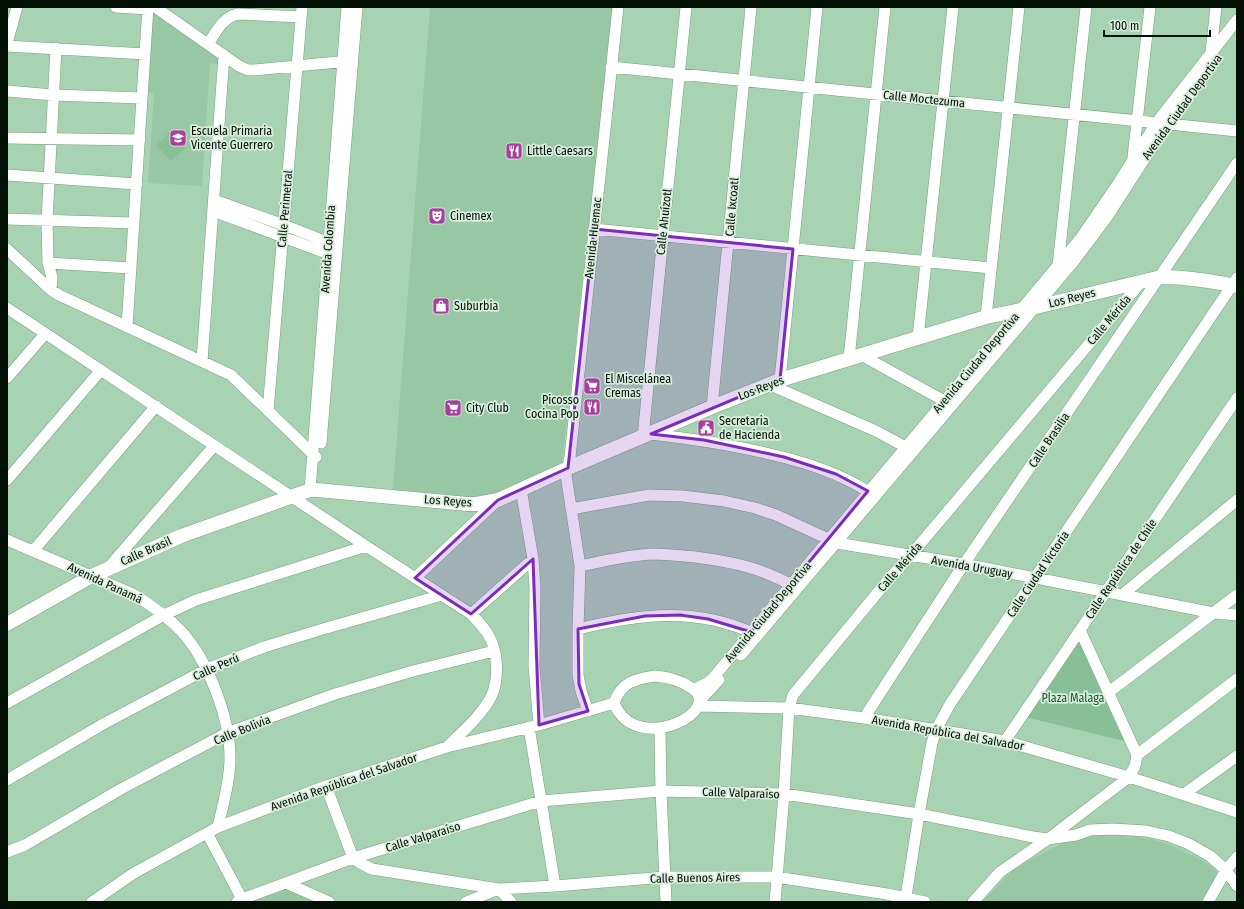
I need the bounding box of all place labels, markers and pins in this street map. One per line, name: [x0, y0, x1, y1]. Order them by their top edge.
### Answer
place label: Escuela Primaria Vicente Guerrero: [191, 124, 273, 152]
school or university icon: Escuela Primaria Vicente Guerrero: [168, 128, 188, 148]
restaurant icon: Little Caesars: [504, 141, 524, 161]
place label: Little Caesars: [527, 144, 593, 158]
theatre icon: Cinemex: [427, 206, 447, 226]
place label: Cinemex: [450, 209, 492, 223]
shop icon: Suburbia: [431, 296, 451, 316]
place label: Suburbia: [454, 299, 498, 313]
place label: El Miscelánea Cremas: [605, 372, 671, 400]
supermarket icon: El Miscelánea Cremas: [582, 376, 602, 396]
place label: Picosso Cocina Pop: [525, 393, 579, 421]
restaurant icon: Picosso Cocina Pop: [582, 397, 602, 417]
supermarket icon: City Club: [443, 398, 463, 418]
place label: City Club: [466, 401, 509, 415]
place label: Secretaria de Hacienda: [719, 414, 780, 442]
public building icon: Secretaria de Hacienda: [696, 418, 716, 438]

